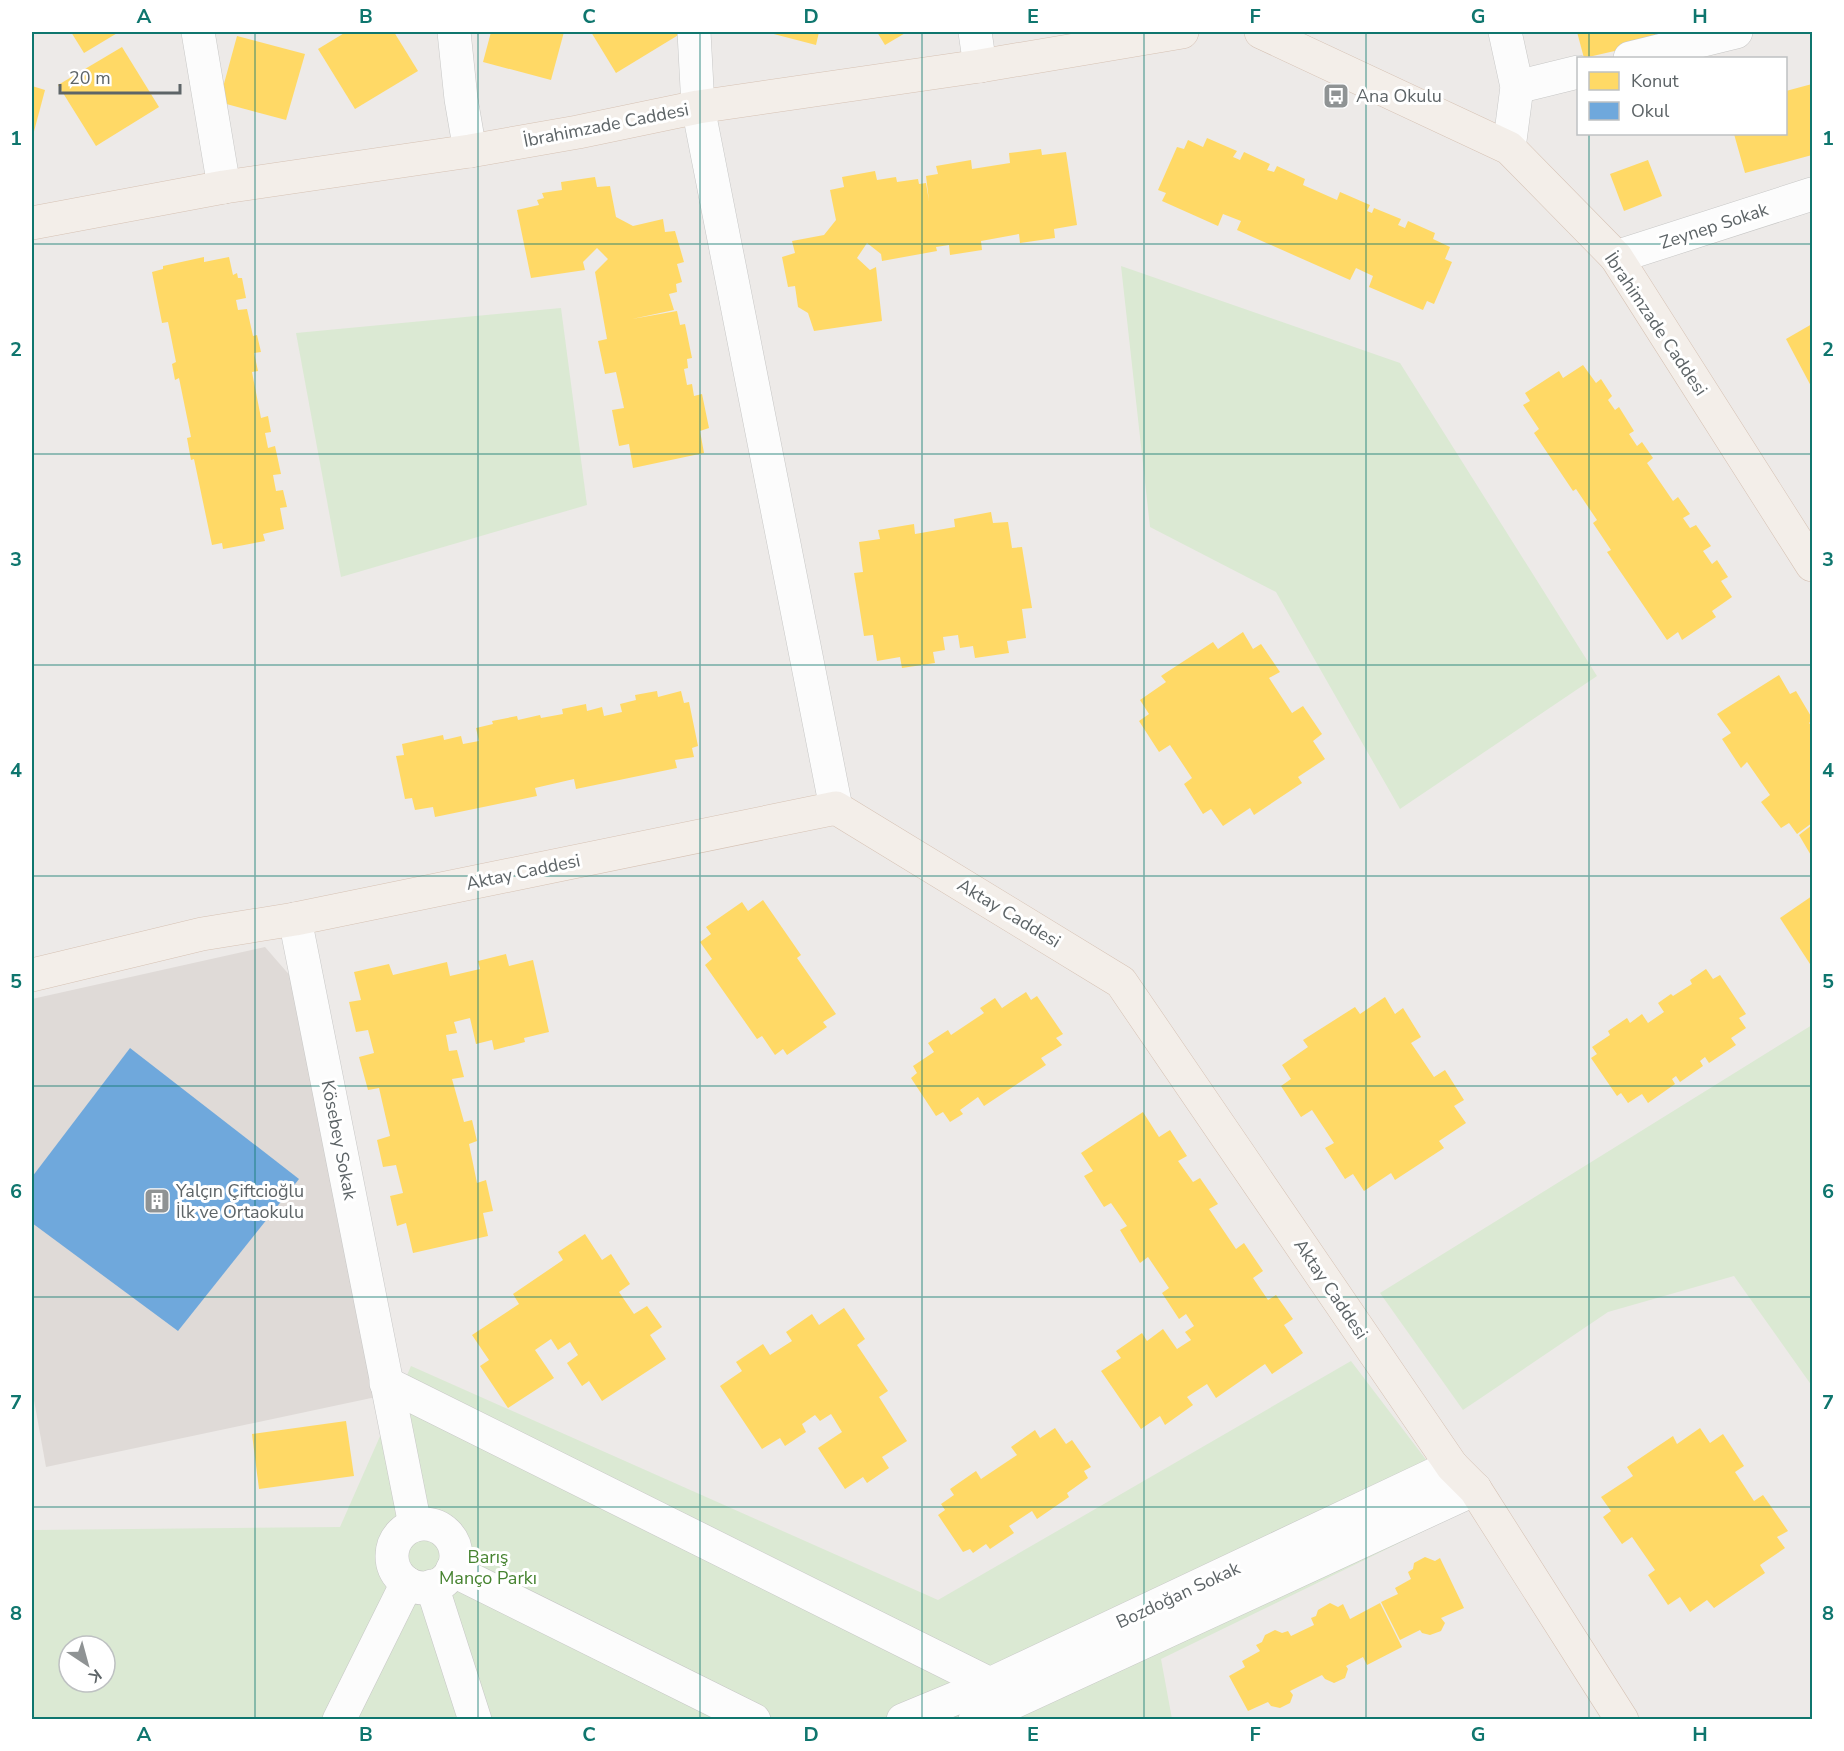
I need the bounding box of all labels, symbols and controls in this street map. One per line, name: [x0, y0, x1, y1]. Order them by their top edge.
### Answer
text: A: [137, 3, 152, 30]
text: B: [359, 3, 373, 30]
text: C: [582, 3, 596, 30]
text: D: [803, 3, 819, 30]
text: E: [1027, 3, 1039, 30]
text: F: [1249, 3, 1261, 30]
text: G: [1471, 3, 1485, 30]
text: H: [1692, 3, 1708, 30]
scale bar: [60, 57, 180, 95]
legend: [1577, 57, 1787, 135]
text: 20 m: [69, 66, 111, 90]
text: Konut: [1631, 69, 1679, 93]
bus stop icon: Ana Okulu: [1321, 81, 1351, 111]
place label: Ana Okulu: [1356, 84, 1442, 108]
street label: İbrahimzade Caddesi: [521, 97, 691, 153]
text: Okul: [1631, 99, 1670, 123]
text: 1: [10, 125, 22, 152]
text: 1: [1822, 125, 1834, 152]
street label: Zeynep Sokak: [1657, 197, 1772, 255]
street label: İbrahimzade Caddesi: [1599, 248, 1713, 400]
text: 2: [10, 336, 22, 363]
text: 2: [1822, 336, 1834, 363]
text: 3: [10, 546, 22, 573]
text: 3: [1822, 546, 1834, 573]
text: 4: [10, 757, 22, 784]
text: 4: [1822, 757, 1834, 784]
street label: Aktay Caddesi: [464, 848, 582, 896]
street label: Aktay Caddesi: [953, 873, 1065, 953]
text: 5: [10, 968, 22, 995]
text: 5: [1822, 968, 1834, 995]
street label: Kösebey Sokak: [316, 1078, 363, 1203]
text: 6: [10, 1178, 22, 1205]
text: 6: [1822, 1178, 1834, 1205]
place label: Yalçın Çiftcioğlu İlk ve Ortaokulu: [175, 1179, 304, 1224]
building icon: Yalçın Çiftcioğlu İlk ve Ortaokulu: [142, 1186, 172, 1216]
street label: Aktay Caddesi: [1289, 1234, 1373, 1344]
text: 7: [10, 1389, 22, 1416]
text: 7: [1822, 1389, 1834, 1416]
park label: Barış Manço Parkı: [439, 1545, 537, 1590]
street label: Bozdoğan Sokak: [1112, 1555, 1245, 1634]
text: 8: [10, 1600, 22, 1627]
text: 8: [1822, 1600, 1834, 1627]
north arrow: [57, 1634, 117, 1694]
text: K: [83, 1663, 106, 1688]
text: A: [137, 1721, 152, 1748]
text: B: [359, 1721, 373, 1748]
text: C: [582, 1721, 596, 1748]
text: D: [803, 1721, 819, 1748]
text: E: [1027, 1721, 1039, 1748]
text: F: [1249, 1721, 1261, 1748]
text: G: [1471, 1721, 1485, 1748]
text: H: [1692, 1721, 1708, 1748]

